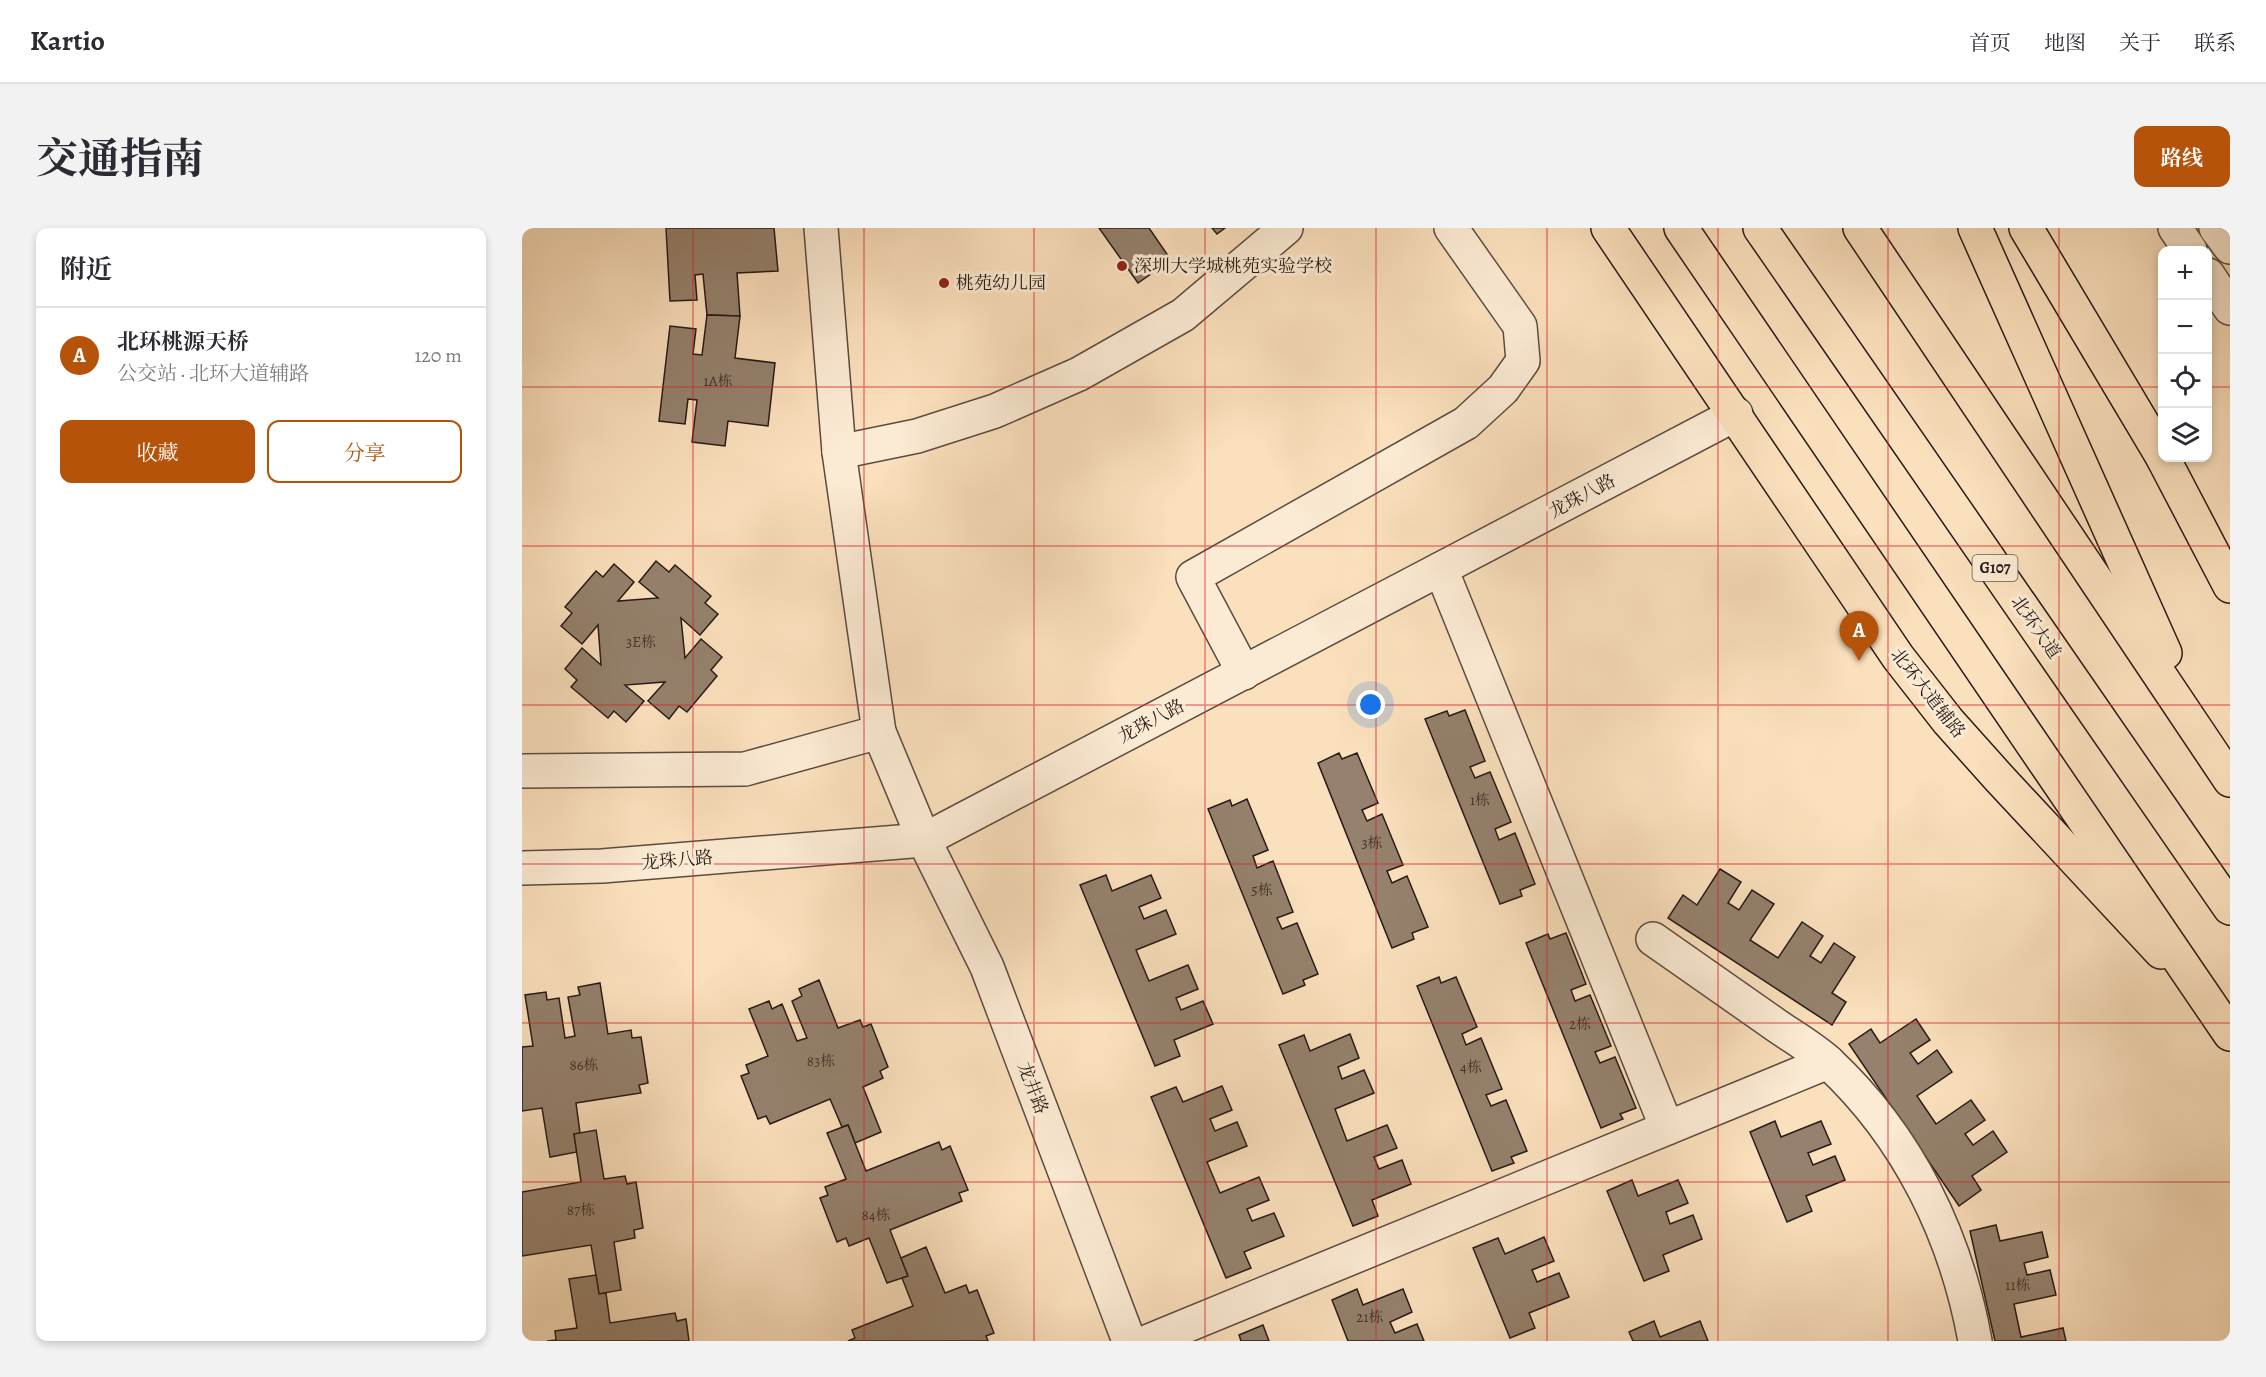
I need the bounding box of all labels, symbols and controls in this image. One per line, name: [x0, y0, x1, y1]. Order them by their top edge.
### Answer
text: Kartio: [30, 22, 105, 60]
text: 首页: [1969, 29, 2011, 57]
text: 地图: [2044, 29, 2086, 57]
text: 关于: [2119, 29, 2161, 57]
text: 联系: [2194, 29, 2236, 57]
button: 路线: [2134, 126, 2230, 187]
text: 交通指南: [36, 130, 204, 187]
map controls: [2158, 246, 2212, 462]
button: +: [2158, 246, 2212, 300]
text: 附近: [60, 252, 112, 287]
place label: 深圳大学城桃苑实验学校: [1134, 254, 1332, 278]
marker: 深圳大学城桃苑实验学校: [1115, 259, 1129, 273]
place label: 桃苑幼儿园: [956, 271, 1046, 295]
marker: 桃苑幼儿园: [937, 276, 951, 290]
button: −: [2158, 300, 2212, 354]
text: 北环桃源天桥: [117, 327, 249, 357]
text: A: [73, 342, 86, 369]
text: 120 m: [414, 342, 462, 369]
button: locate: [2158, 354, 2212, 408]
text: 公交站 · 北环大道辅路: [117, 360, 309, 387]
house number: 1A栋: [704, 371, 732, 391]
button: layers: [2158, 408, 2212, 462]
button: 收藏: [60, 420, 255, 483]
button: 分享: [267, 420, 462, 483]
street label: 龙珠八路: [1545, 469, 1619, 523]
road number: G107: [1972, 555, 2018, 581]
street label: 北环大道: [2006, 591, 2066, 663]
pin: A: [1840, 612, 1878, 661]
house number: 3E栋: [626, 632, 656, 652]
street label: 北环大道辅路: [1885, 643, 1971, 743]
your location: [1356, 690, 1385, 719]
street label: 龙珠八路: [1114, 694, 1188, 748]
house number: 1栋: [1470, 790, 1490, 810]
house number: 3栋: [1361, 833, 1383, 853]
street label: 龙珠八路: [640, 845, 714, 875]
house number: 5栋: [1251, 880, 1273, 900]
house number: 2栋: [1569, 1014, 1591, 1034]
house number: 83栋: [807, 1051, 835, 1071]
house number: 86栋: [569, 1055, 599, 1075]
house number: 4栋: [1460, 1057, 1482, 1077]
street label: 龙井路: [1012, 1058, 1054, 1118]
house number: 87栋: [567, 1200, 595, 1220]
house number: 84栋: [861, 1205, 891, 1225]
house number: 11栋: [2005, 1275, 2031, 1295]
house number: 21栋: [1356, 1307, 1384, 1327]

